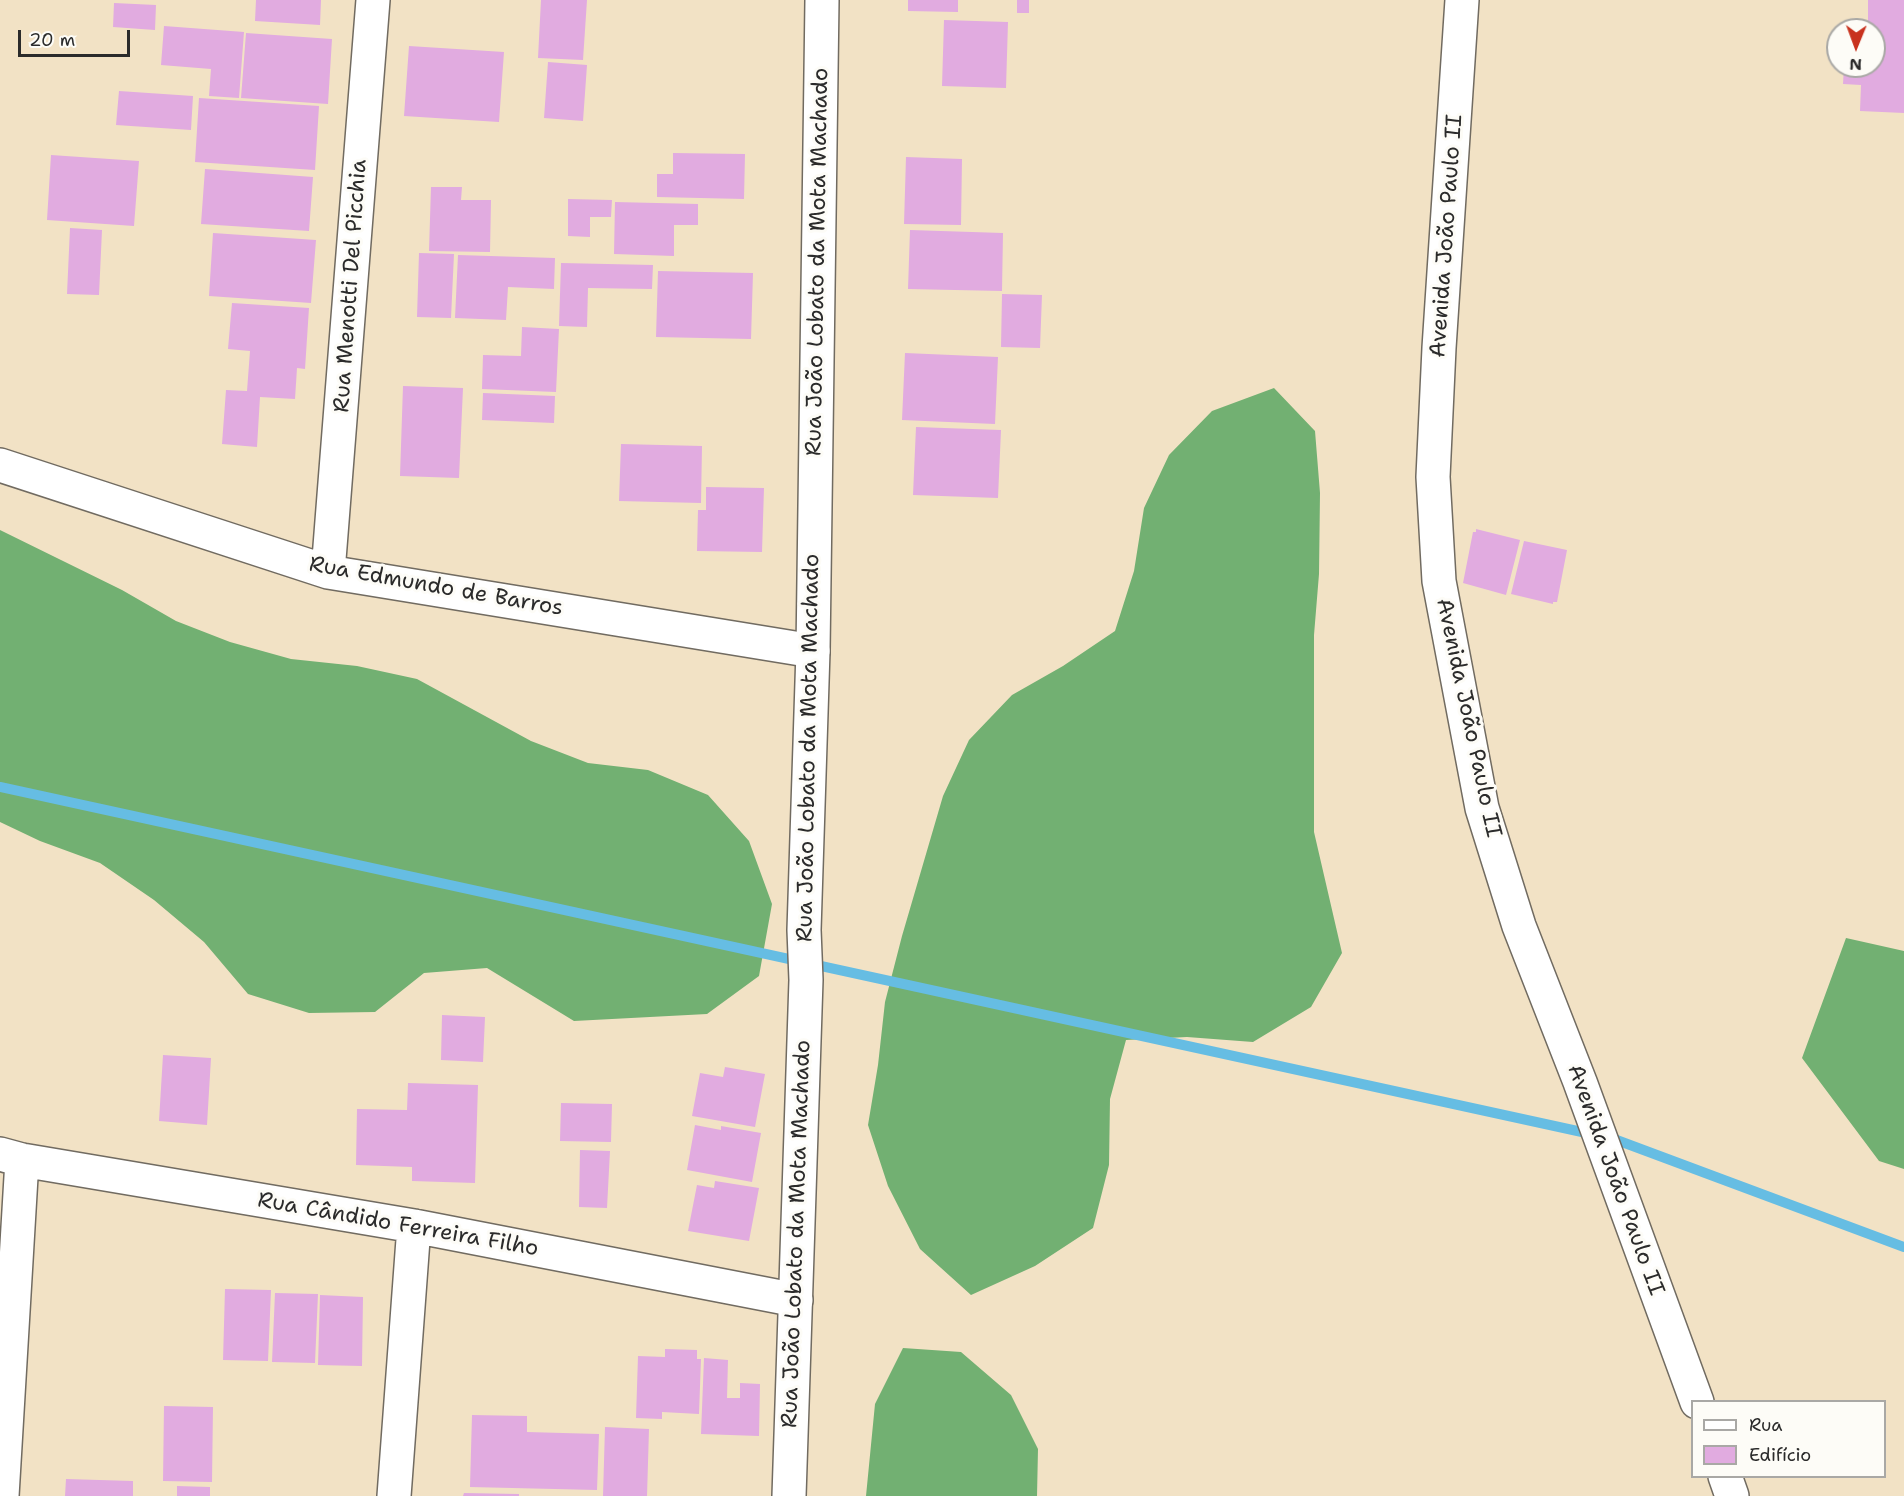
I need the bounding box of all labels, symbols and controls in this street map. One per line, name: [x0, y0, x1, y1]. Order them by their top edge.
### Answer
scale bar: [21, 18, 134, 56]
north arrow: [1826, 18, 1886, 78]
text: 20 m: [29, 28, 75, 52]
text: N: [1849, 54, 1862, 75]
street label: Rua João Lobato da Mota Machado: [801, 68, 835, 456]
street label: Avenida João Paulo II: [1425, 113, 1469, 359]
street label: Rua Menotti Del Picchia: [329, 159, 373, 413]
street label: Rua Edmundo de Barros: [307, 552, 565, 622]
street label: Rua João Lobato da Mota Machado: [792, 554, 826, 942]
street label: Avenida João Paulo II: [1430, 596, 1506, 840]
street label: Rua João Lobato da Mota Machado: [777, 1039, 817, 1429]
street label: Avenida João Paulo II: [1561, 1061, 1669, 1299]
street label: Rua Cândido Ferreira Filho: [255, 1187, 541, 1263]
legend: [1691, 1400, 1886, 1478]
text: Rua: [1749, 1413, 1782, 1437]
text: Edifício: [1749, 1443, 1811, 1467]

